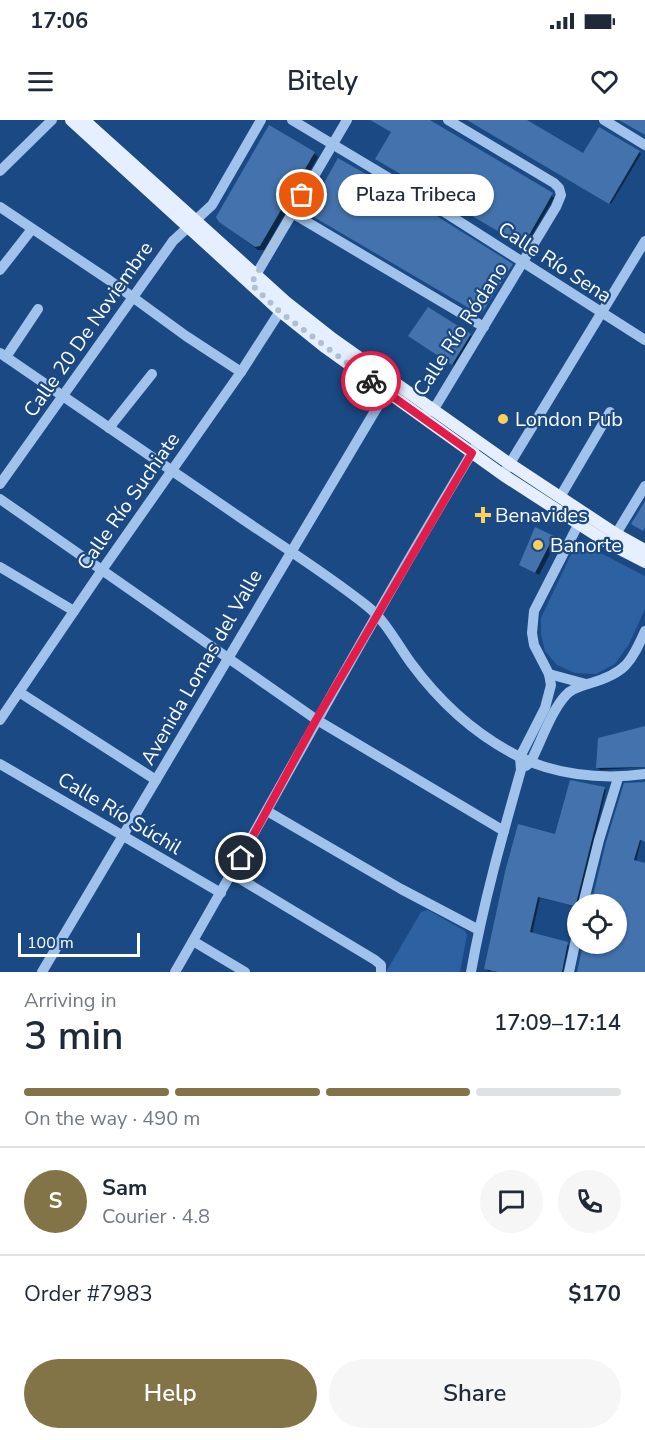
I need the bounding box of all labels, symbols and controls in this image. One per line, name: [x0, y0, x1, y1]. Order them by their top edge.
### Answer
text: 17:06: [30, 6, 88, 36]
text: Bitely: [287, 63, 358, 100]
icon: menu: [24, 65, 57, 98]
icon: heart: [588, 65, 621, 98]
pin: [276, 169, 327, 220]
callout: Plaza Tribeca: [338, 174, 494, 216]
icon: bag: [285, 178, 318, 211]
text: Plaza Tribeca: [356, 181, 476, 208]
street label: Calle Río Sena: [493, 216, 617, 309]
street label: Calle 20 De Noviembre: [17, 236, 159, 423]
street label: Calle Río Ródano: [407, 257, 514, 401]
courier: [341, 351, 401, 411]
icon: bike: [355, 365, 388, 398]
place label: London Pub: [515, 406, 623, 433]
marker: London Pub: [496, 412, 510, 426]
street label: Calle Río Suchiate: [71, 427, 186, 576]
place label: Benavides: [495, 502, 588, 529]
marker: Benavides: [476, 508, 490, 522]
place label: Banorte: [550, 532, 622, 559]
marker: Banorte: [531, 538, 545, 552]
street label: Avenida Lomas del Valle: [134, 565, 269, 770]
street label: Calle Río Súchil: [53, 766, 187, 861]
pin: [215, 832, 266, 883]
icon: home: [224, 841, 257, 874]
map controls: [567, 894, 627, 954]
button: locate: [567, 894, 627, 954]
scale bar: [18, 930, 140, 958]
text: 100 m: [27, 932, 74, 954]
text: Arriving in: [24, 987, 117, 1014]
text: 17:09–17:14: [494, 1008, 621, 1038]
text: 3 min: [24, 1010, 123, 1063]
text: On the way · 490 m: [24, 1105, 200, 1132]
button: chat: [480, 1170, 543, 1233]
button: phone: [558, 1170, 621, 1233]
text: Sam: [102, 1173, 147, 1203]
text: S: [49, 1186, 62, 1216]
text: Courier · 4.8: [102, 1203, 210, 1230]
text: Order #7983: [24, 1279, 153, 1309]
text: $170: [568, 1279, 621, 1309]
button: Help: [24, 1359, 317, 1428]
button: Share: [329, 1359, 621, 1428]

